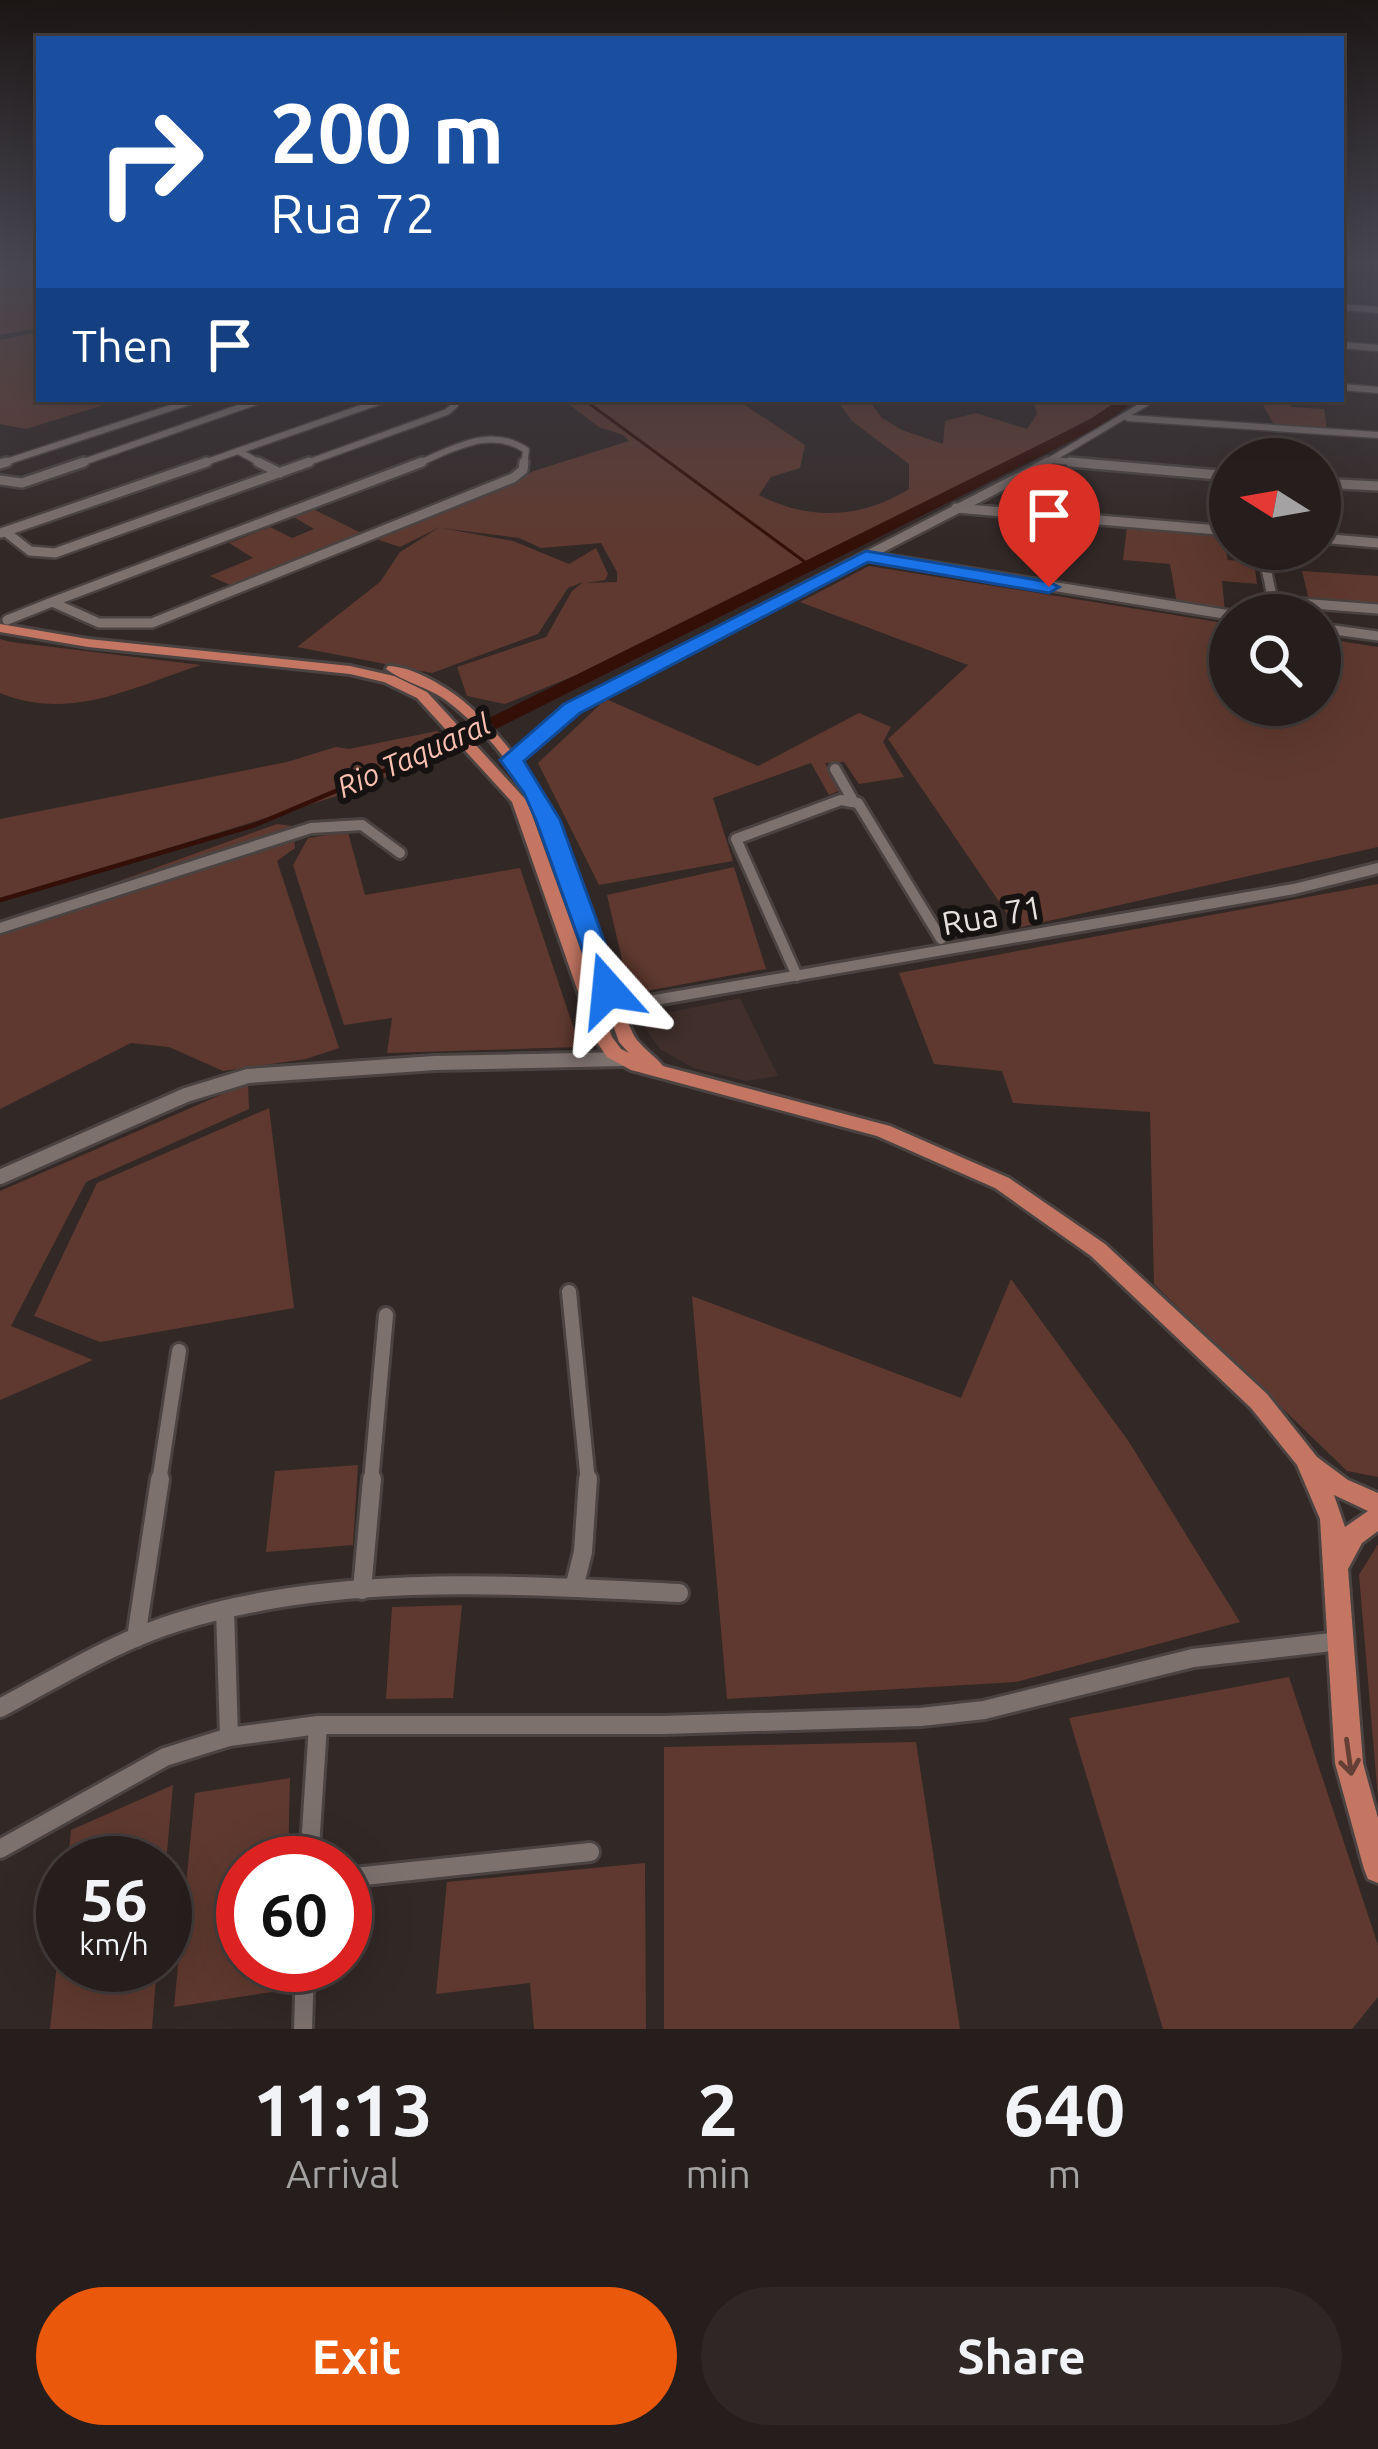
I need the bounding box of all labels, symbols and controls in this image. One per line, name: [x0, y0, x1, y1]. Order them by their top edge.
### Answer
icon: right: [72, 84, 228, 240]
text: 200 m: [270, 85, 504, 179]
text: Rua 72: [270, 183, 436, 243]
icon: arrive: [197, 312, 263, 378]
text: Then: [72, 320, 173, 371]
north arrow: [1209, 438, 1341, 570]
map controls: [1209, 438, 1341, 726]
pin: [998, 464, 1100, 587]
icon: arrive: [1016, 482, 1082, 548]
button: search: [1209, 594, 1341, 726]
water label: Rio Taquaral: [332, 706, 496, 804]
street label: Rua 71: [939, 888, 1045, 942]
position arrow: [545, 927, 671, 1053]
one-way arrow: [1338, 1737, 1361, 1776]
speed limit sign: 60: [216, 1836, 372, 1992]
text: 56: [80, 1865, 148, 1932]
text: km/h: [79, 1927, 149, 1961]
text: 11:13: [253, 2069, 433, 2150]
text: 2: [698, 2069, 738, 2150]
text: 640: [1003, 2069, 1125, 2150]
text: Arrival: [286, 2152, 400, 2195]
text: min: [685, 2152, 751, 2195]
text: m: [1048, 2152, 1081, 2195]
button: Exit: [36, 2287, 677, 2425]
button: Share: [701, 2287, 1342, 2425]

